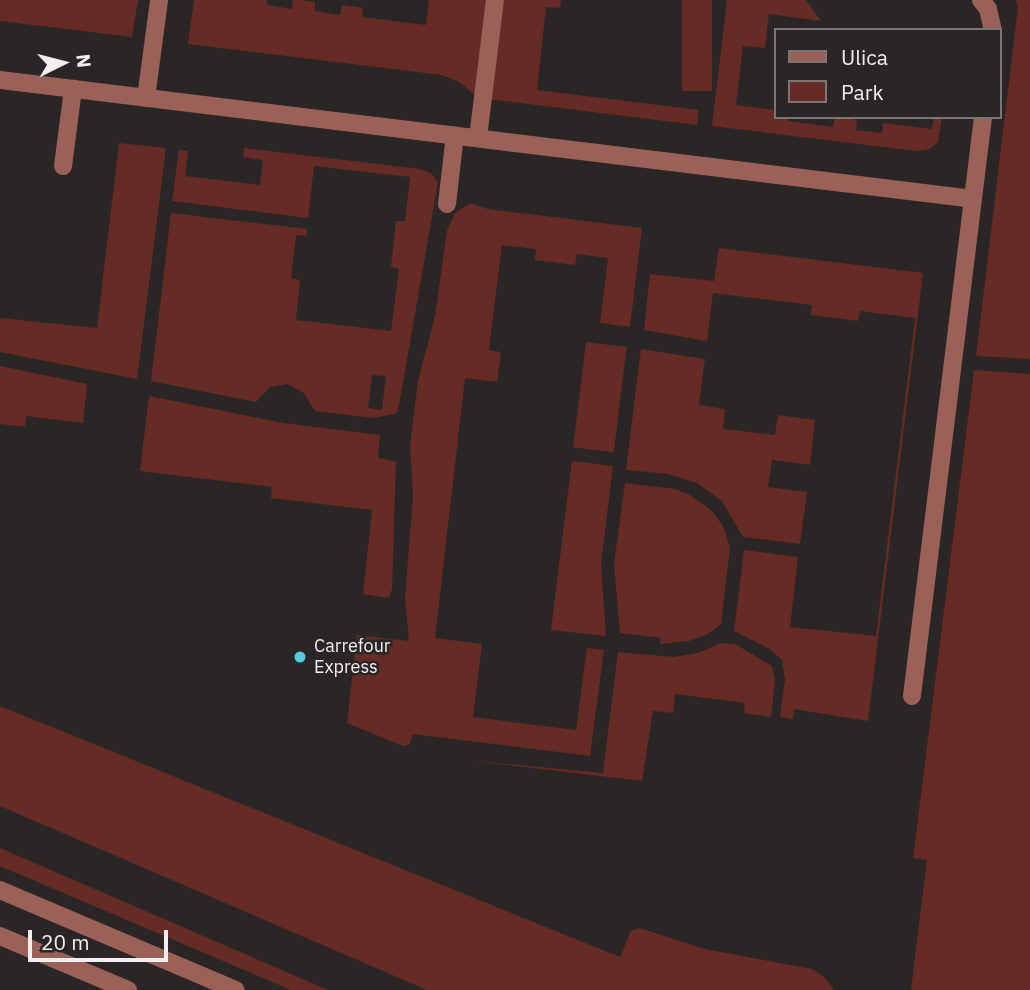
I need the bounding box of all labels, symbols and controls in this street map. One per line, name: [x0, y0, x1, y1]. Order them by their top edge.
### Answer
north arrow: [28, 28, 98, 98]
legend: [774, 28, 1002, 119]
text: Ulica: [841, 43, 888, 71]
text: N: [71, 53, 97, 69]
text: Park: [841, 78, 884, 106]
place label: Carrefour Express: [314, 636, 390, 678]
marker: Carrefour Express: [292, 649, 308, 665]
scale bar: [32, 916, 172, 960]
text: 20 m: [41, 928, 90, 956]

